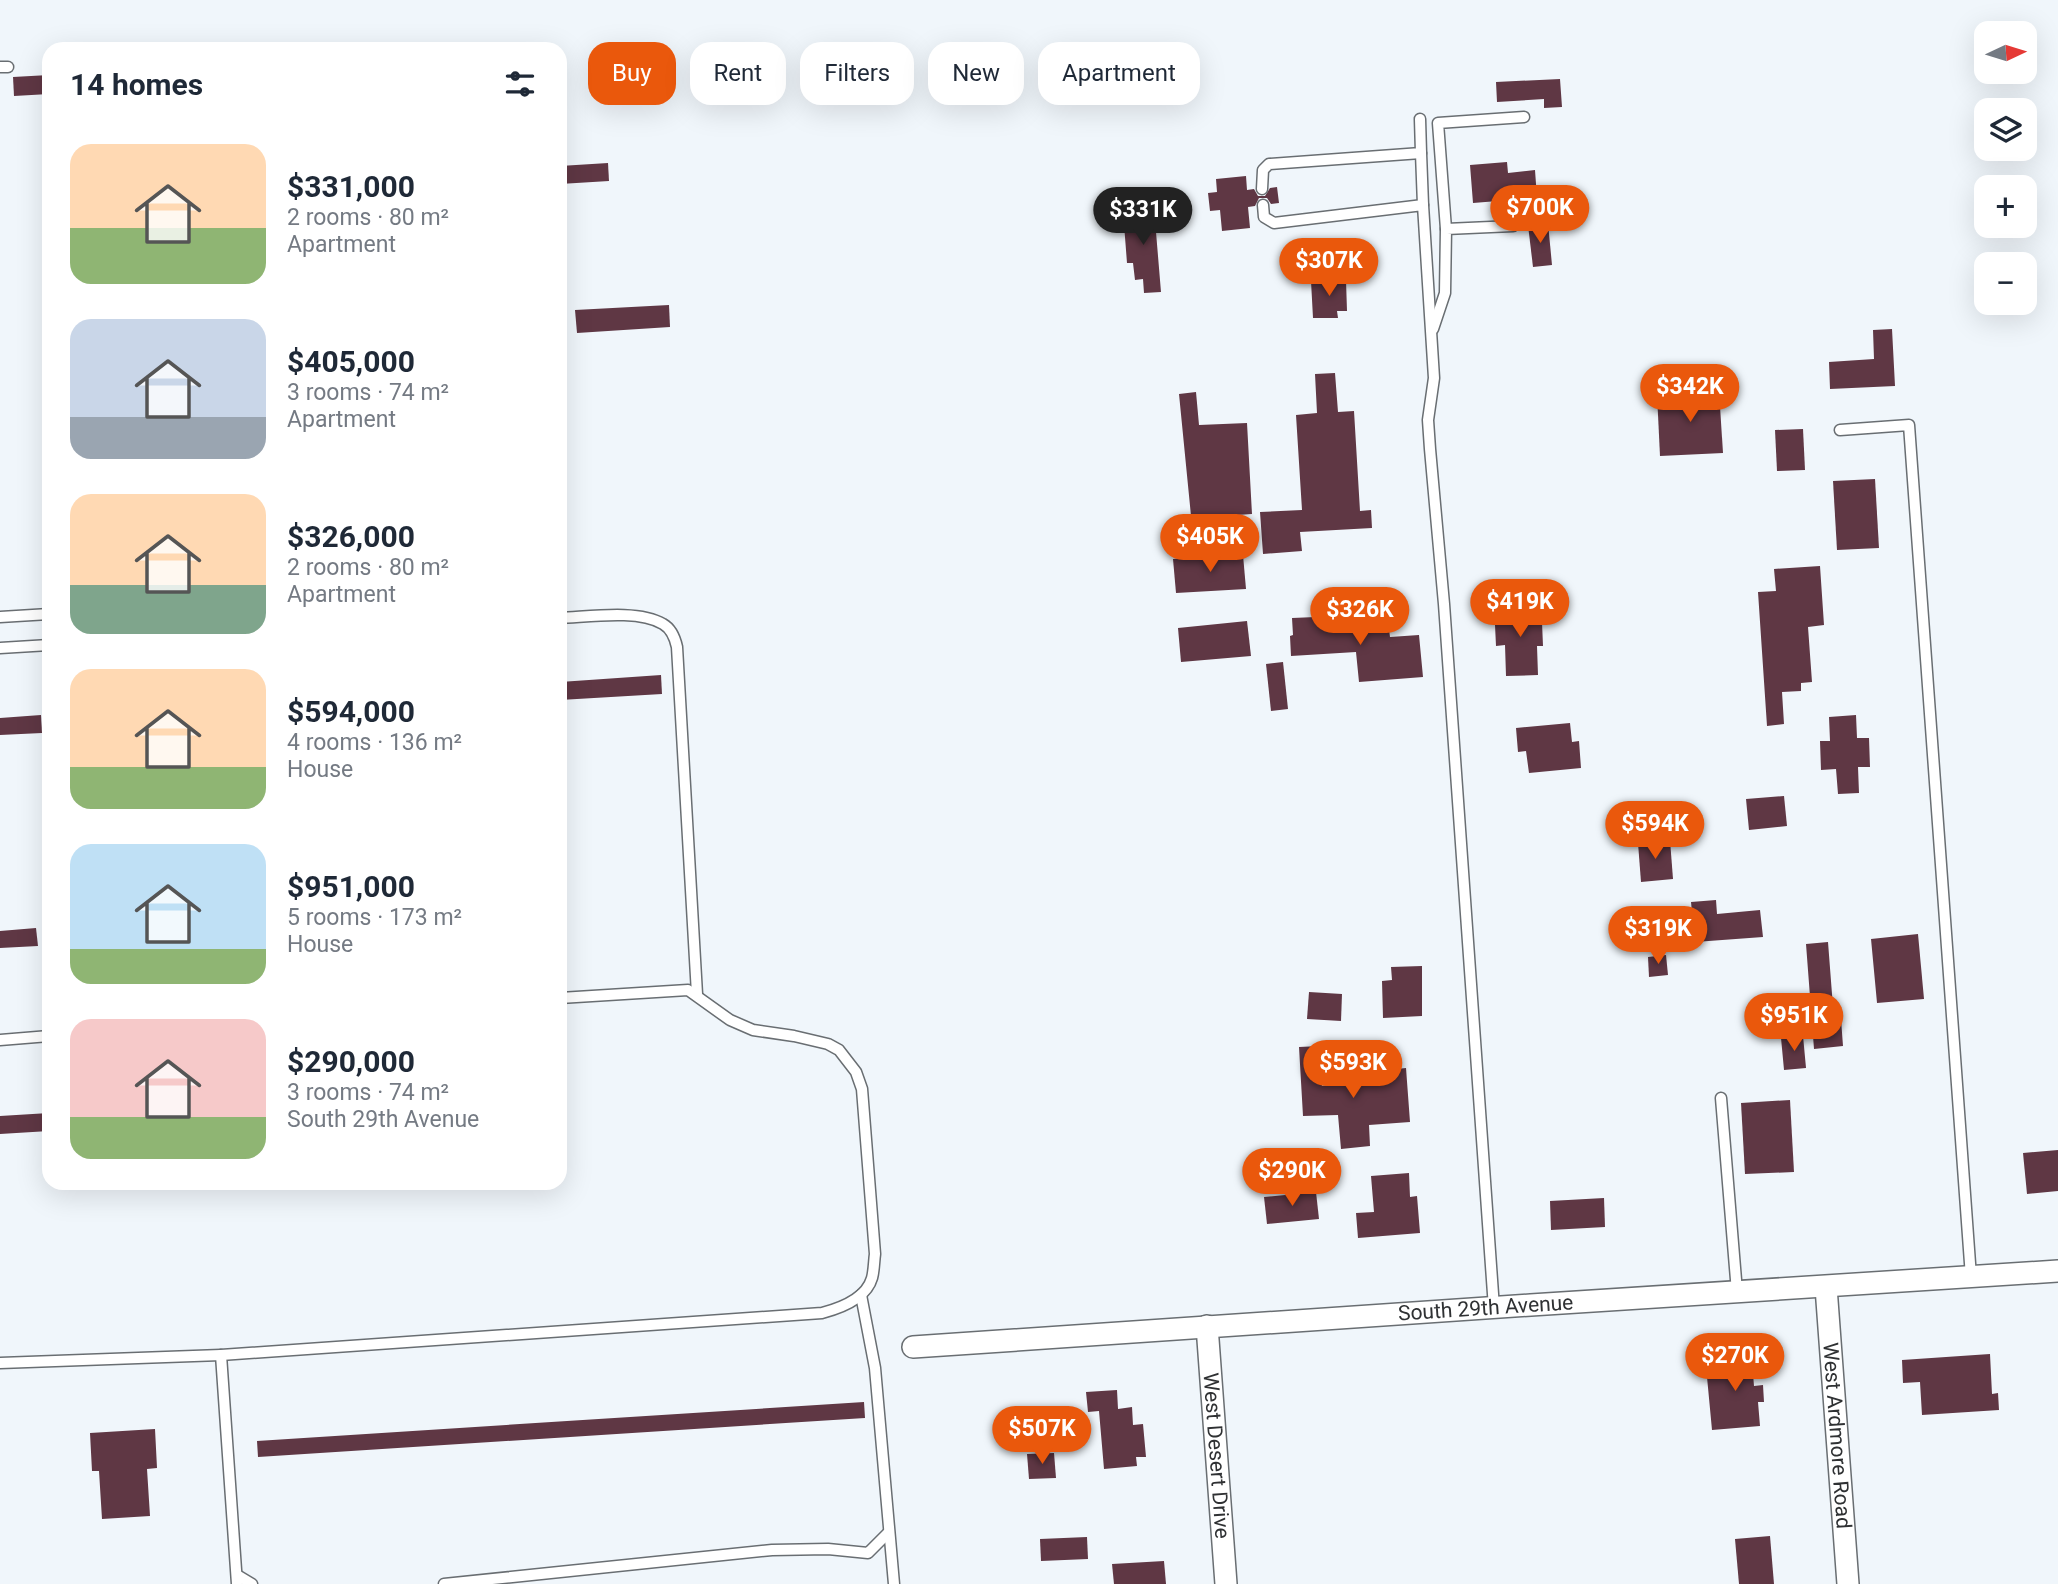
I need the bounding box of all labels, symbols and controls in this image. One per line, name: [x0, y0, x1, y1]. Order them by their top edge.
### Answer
north arrow: [1974, 21, 2037, 84]
map controls: [1974, 21, 2037, 315]
chip: Buy: [588, 42, 676, 105]
chip: Rent: [690, 42, 786, 105]
chip: Filters: [800, 42, 914, 105]
chip: New: [928, 42, 1024, 105]
chip: Apartment: [1038, 42, 1200, 105]
icon: filters: [501, 65, 539, 103]
text: 14 homes: [70, 67, 203, 102]
button: layers: [1974, 98, 2037, 161]
text: $331,000: [287, 169, 415, 204]
icon: home: [126, 172, 210, 256]
button: +: [1974, 175, 2037, 238]
pin: $700K: [1491, 186, 1589, 245]
pin: $331K: [1094, 188, 1192, 247]
text: $700K: [1506, 194, 1574, 221]
text: $331K: [1109, 196, 1177, 223]
text: 2 rooms · 80 m²: [287, 204, 449, 231]
text: Apartment: [287, 231, 396, 258]
pin: $307K: [1280, 238, 1378, 298]
text: $307K: [1295, 247, 1363, 274]
button: −: [1974, 252, 2037, 315]
text: $405,000: [287, 344, 415, 379]
icon: home: [126, 347, 210, 431]
pin: $342K: [1641, 364, 1739, 424]
text: $342K: [1656, 373, 1724, 400]
text: 3 rooms · 74 m²: [287, 379, 449, 406]
text: Apartment: [287, 406, 396, 433]
pin: $405K: [1161, 514, 1259, 574]
text: $326,000: [287, 519, 415, 554]
icon: home: [126, 522, 210, 606]
text: $405K: [1176, 523, 1244, 550]
text: 2 rooms · 80 m²: [287, 554, 449, 581]
pin: $419K: [1471, 580, 1569, 639]
text: Apartment: [287, 581, 396, 608]
pin: $326K: [1311, 588, 1409, 647]
text: $419K: [1486, 588, 1554, 615]
text: $326K: [1326, 596, 1394, 623]
text: $594,000: [287, 694, 415, 729]
icon: home: [126, 697, 210, 781]
text: 4 rooms · 136 m²: [287, 729, 462, 756]
text: House: [287, 756, 353, 783]
pin: $594K: [1606, 802, 1704, 861]
text: $594K: [1621, 810, 1689, 837]
text: $951,000: [287, 869, 415, 904]
icon: home: [126, 872, 210, 956]
text: 5 rooms · 173 m²: [287, 904, 462, 931]
pin: $319K: [1609, 906, 1707, 966]
text: $319K: [1624, 915, 1692, 942]
text: House: [287, 931, 353, 958]
pin: $951K: [1745, 993, 1843, 1053]
text: $951K: [1760, 1002, 1828, 1029]
pin: $593K: [1304, 1040, 1402, 1100]
text: $290,000: [287, 1044, 415, 1079]
icon: home: [126, 1047, 210, 1131]
text: $593K: [1319, 1049, 1387, 1076]
text: 3 rooms · 74 m²: [287, 1079, 449, 1106]
text: South 29th Avenue: [287, 1106, 479, 1133]
pin: $290K: [1243, 1148, 1341, 1208]
text: $290K: [1258, 1157, 1326, 1184]
street label: South 29th Avenue: [1397, 1290, 1574, 1326]
pin: $270K: [1686, 1334, 1784, 1393]
text: $270K: [1701, 1342, 1769, 1369]
street label: West Ardmore Road: [1818, 1342, 1856, 1530]
street label: West Desert Drive: [1198, 1372, 1235, 1539]
pin: $507K: [993, 1406, 1091, 1466]
text: $507K: [1008, 1415, 1076, 1442]

